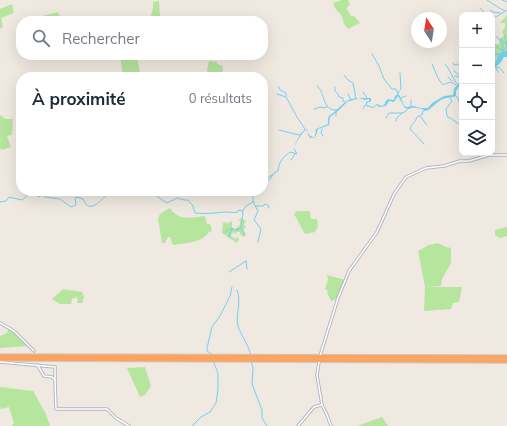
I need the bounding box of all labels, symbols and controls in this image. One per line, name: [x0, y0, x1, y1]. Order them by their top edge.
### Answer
north arrow: [411, 12, 447, 48]
map controls: [459, 12, 495, 156]
button: +: [459, 12, 495, 48]
search box: [16, 16, 268, 60]
icon: search: [30, 27, 52, 49]
text: Rechercher: [62, 29, 140, 48]
button: −: [459, 48, 495, 84]
button: locate: [459, 84, 495, 120]
text: À proximité: [32, 88, 126, 109]
text: 0 résultats: [189, 90, 252, 106]
button: layers: [459, 120, 495, 156]

